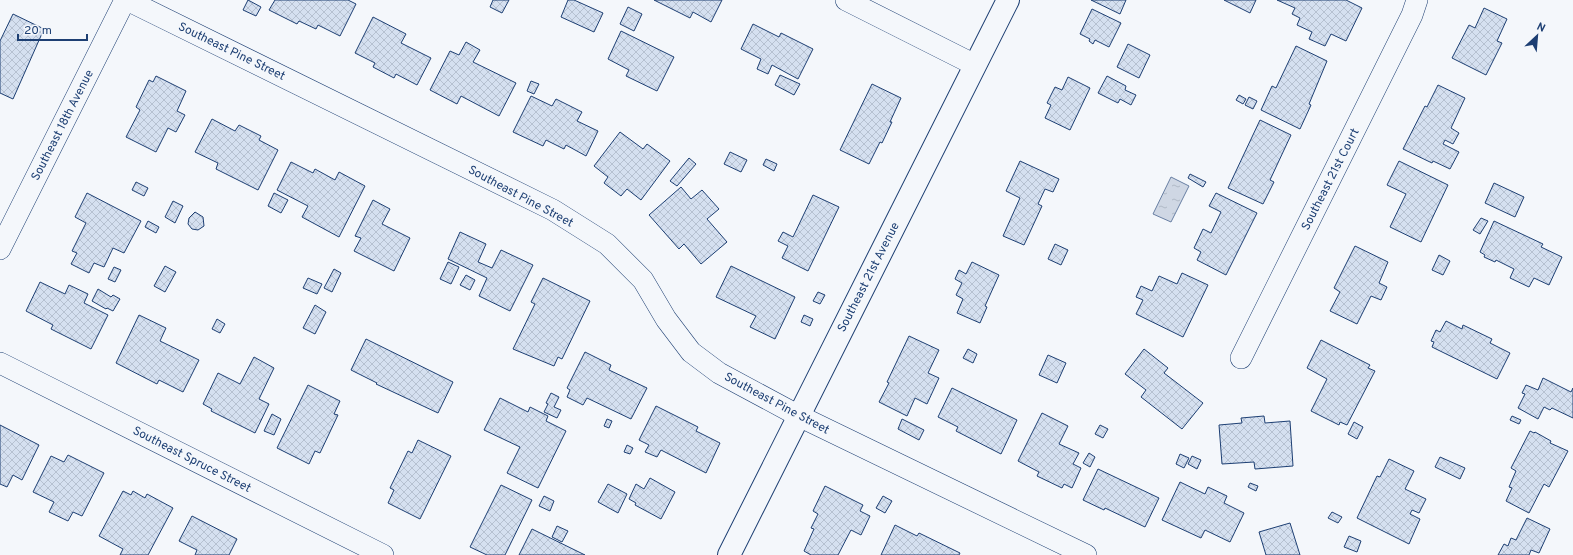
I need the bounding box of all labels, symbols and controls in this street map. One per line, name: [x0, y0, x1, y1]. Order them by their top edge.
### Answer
scale bar: [18, 16, 87, 42]
north arrow: [1517, 16, 1557, 56]
street label: Southeast Pine Street: [175, 19, 288, 85]
text: N: [1534, 20, 1548, 36]
text: 20 m: [24, 23, 52, 39]
street label: Southeast 18th Avenue: [28, 67, 98, 184]
street label: Southeast 21st Court: [1298, 126, 1364, 233]
street label: Southeast Pine Street: [465, 162, 576, 231]
street label: Southeast 21st Avenue: [834, 220, 904, 335]
street label: Southeast Pine Street: [721, 369, 832, 438]
street label: Southeast Spruce Street: [130, 423, 253, 497]

